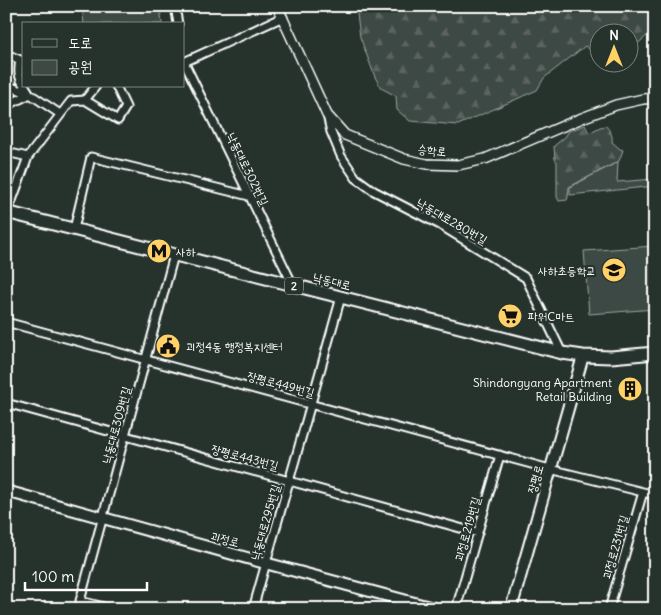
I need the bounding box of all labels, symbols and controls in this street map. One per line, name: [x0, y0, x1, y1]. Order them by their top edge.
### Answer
legend: [22, 22, 185, 88]
north arrow: [588, 22, 638, 72]
text: N: [609, 26, 619, 44]
text: 도로: [68, 33, 92, 52]
text: 공원: [68, 57, 92, 76]
street label: 낙동대로302번길: [224, 130, 272, 208]
street label: 승학로: [417, 141, 447, 159]
street label: 낙동대로280번길: [414, 195, 490, 247]
metro station icon: 사하: [146, 238, 172, 264]
place label: 사하: [176, 244, 196, 259]
school or university icon: 사하초등학교: [601, 257, 627, 283]
place label: 사하초등학교: [538, 263, 596, 278]
street label: 낙동대로: [311, 269, 353, 293]
road number: 2: [285, 278, 303, 294]
supermarket icon: 파워C마트: [497, 303, 523, 329]
place label: 파워C마트: [528, 309, 575, 324]
public building icon: 괴정4동 행정복지센터: [155, 333, 181, 359]
place label: 괴정4동 행정복지센터: [186, 339, 283, 354]
street label: 장평로449번길: [246, 368, 317, 400]
place label: Shindongyang Apartment Retail Building: [473, 375, 612, 404]
building icon: Shindongyang Apartment Retail Building: [617, 376, 643, 402]
street label: 낙동대로309번길: [98, 384, 134, 465]
street label: 장평로443번길: [210, 441, 281, 473]
street label: 장평로: [524, 463, 546, 495]
street label: 낙동대로295번길: [247, 482, 283, 562]
street label: 괴정로219번길: [451, 495, 483, 563]
street label: 괴정로231번길: [599, 513, 631, 581]
street label: 괴정로: [209, 528, 241, 550]
scale bar: [25, 560, 148, 592]
text: 100 m: [32, 567, 74, 586]

